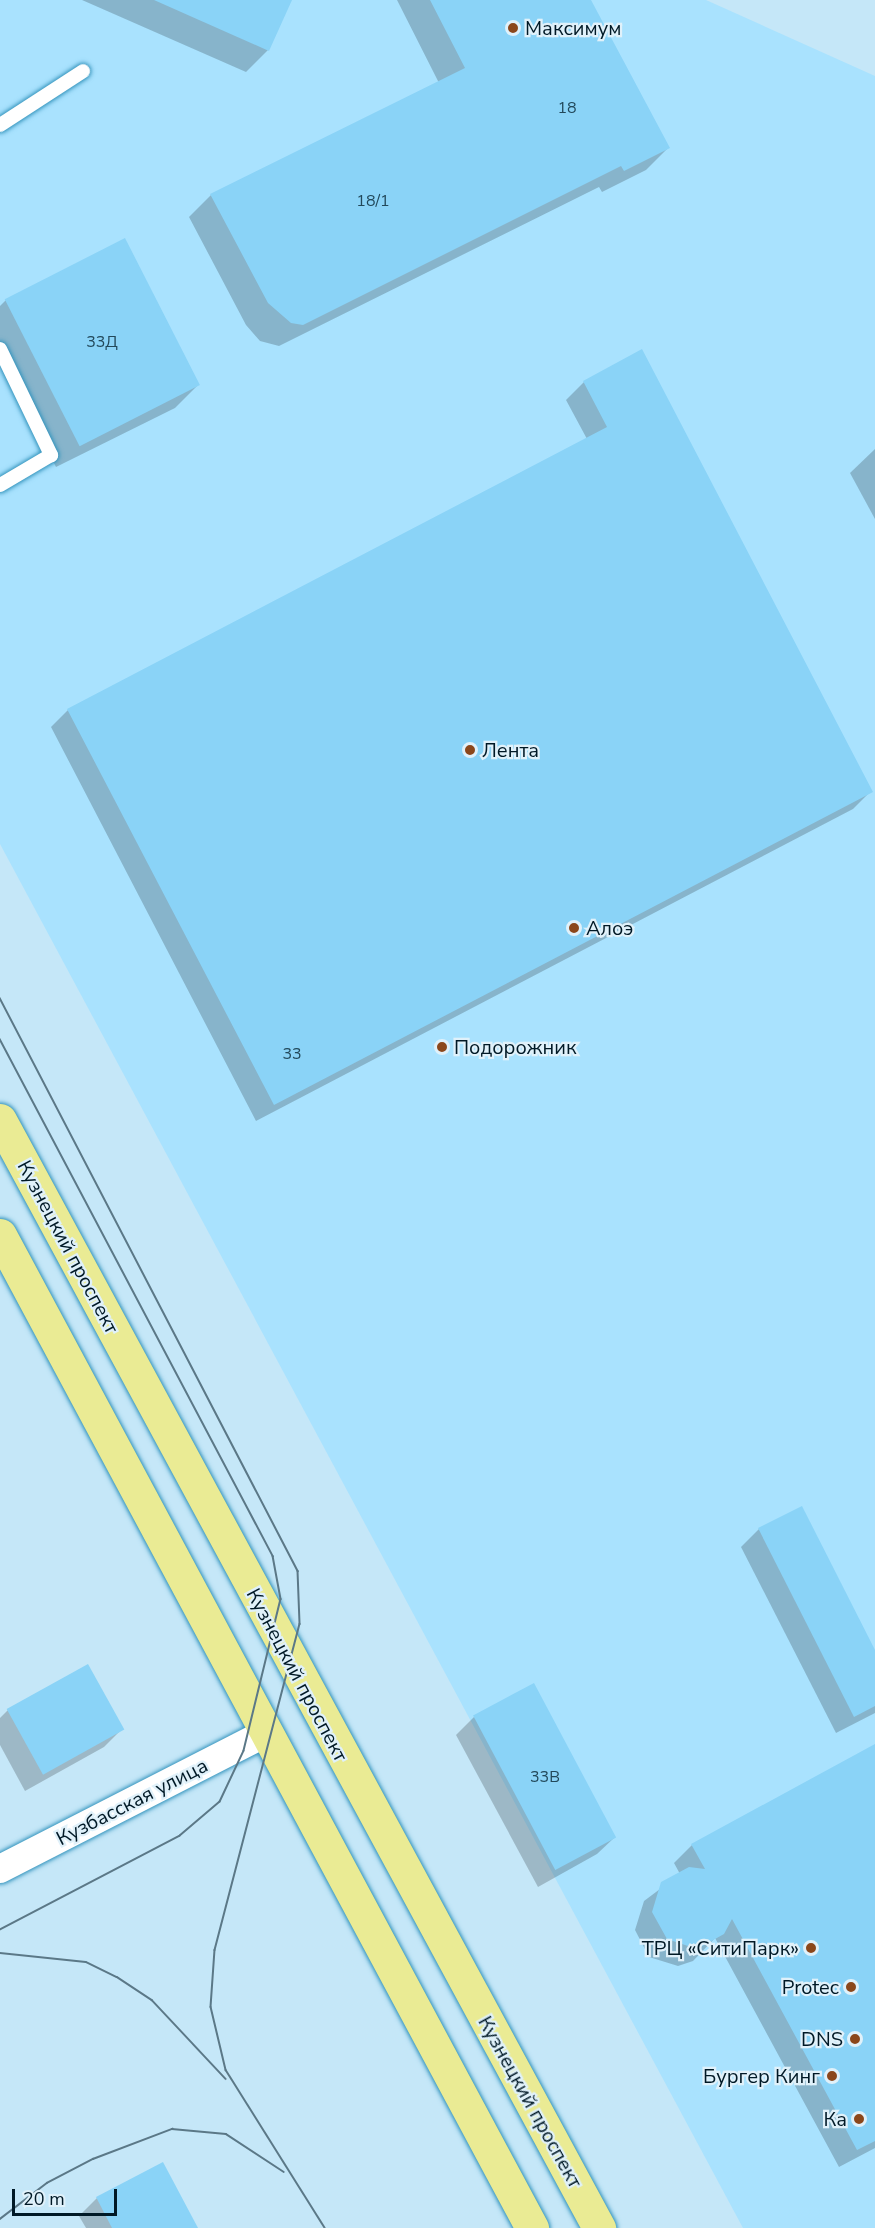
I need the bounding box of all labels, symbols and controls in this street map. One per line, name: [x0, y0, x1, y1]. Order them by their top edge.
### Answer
place label: Максимум: [525, 16, 621, 40]
marker: Максимум: [506, 21, 520, 35]
house number: 18: [557, 98, 577, 118]
house number: 18/1: [356, 191, 390, 211]
house number: 33Д: [86, 332, 118, 352]
place label: Лента: [482, 738, 539, 762]
marker: Лента: [463, 743, 477, 757]
place label: Алоэ: [586, 916, 633, 940]
marker: Алоэ: [567, 921, 581, 935]
place label: Подорожник: [454, 1035, 576, 1059]
marker: Подорожник: [435, 1040, 449, 1054]
house number: 33: [282, 1044, 302, 1064]
street label: Кузнецкий проспект: [12, 1156, 124, 1338]
street label: Кузнецкий проспект: [241, 1584, 353, 1766]
street label: Кузбасская улица: [52, 1753, 212, 1851]
house number: 33В: [530, 1767, 560, 1787]
place label: ТРЦ «СитиПарк»: [642, 1936, 799, 1960]
marker: ТРЦ «СитиПарк»: [804, 1941, 818, 1955]
place label: Protec: [782, 1975, 839, 1999]
marker: Protec: [844, 1980, 858, 1994]
street label: Кузнецкий проспект: [473, 2012, 587, 2192]
place label: DNS: [801, 2027, 843, 2051]
marker: DNS: [848, 2032, 862, 2046]
place label: Бургер Кинг: [703, 2064, 820, 2088]
marker: Бургер Кинг: [825, 2069, 839, 2083]
place label: Ка: [823, 2107, 847, 2131]
marker: Ка: [852, 2112, 866, 2126]
scale bar: [15, 2177, 120, 2215]
text: 20 m: [23, 2187, 65, 2211]

